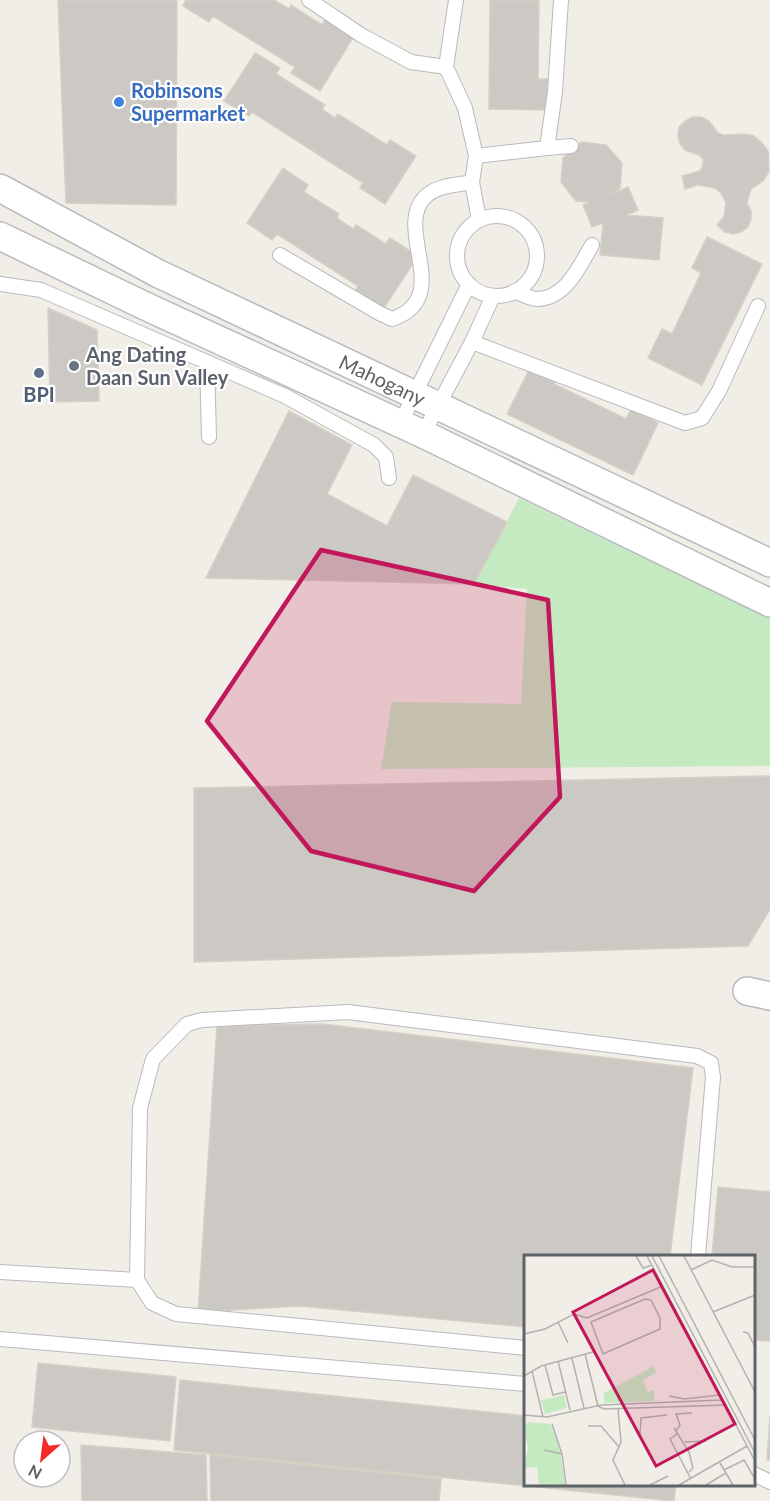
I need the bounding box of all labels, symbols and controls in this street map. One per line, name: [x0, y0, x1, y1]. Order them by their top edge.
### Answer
place label: Robinsons Supermarket: [131, 78, 246, 125]
marker: Robinsons Supermarket: [112, 95, 126, 109]
place label: Ang Dating Daan Sun Valley: [85, 342, 229, 389]
street label: Mahogany: [336, 349, 430, 411]
marker: Ang Dating Daan Sun Valley: [67, 359, 81, 373]
marker: BPI: [32, 366, 46, 380]
place label: BPI: [23, 382, 55, 406]
inset map: [524, 1255, 755, 1486]
north arrow: [12, 1429, 72, 1489]
text: N: [25, 1461, 45, 1484]

